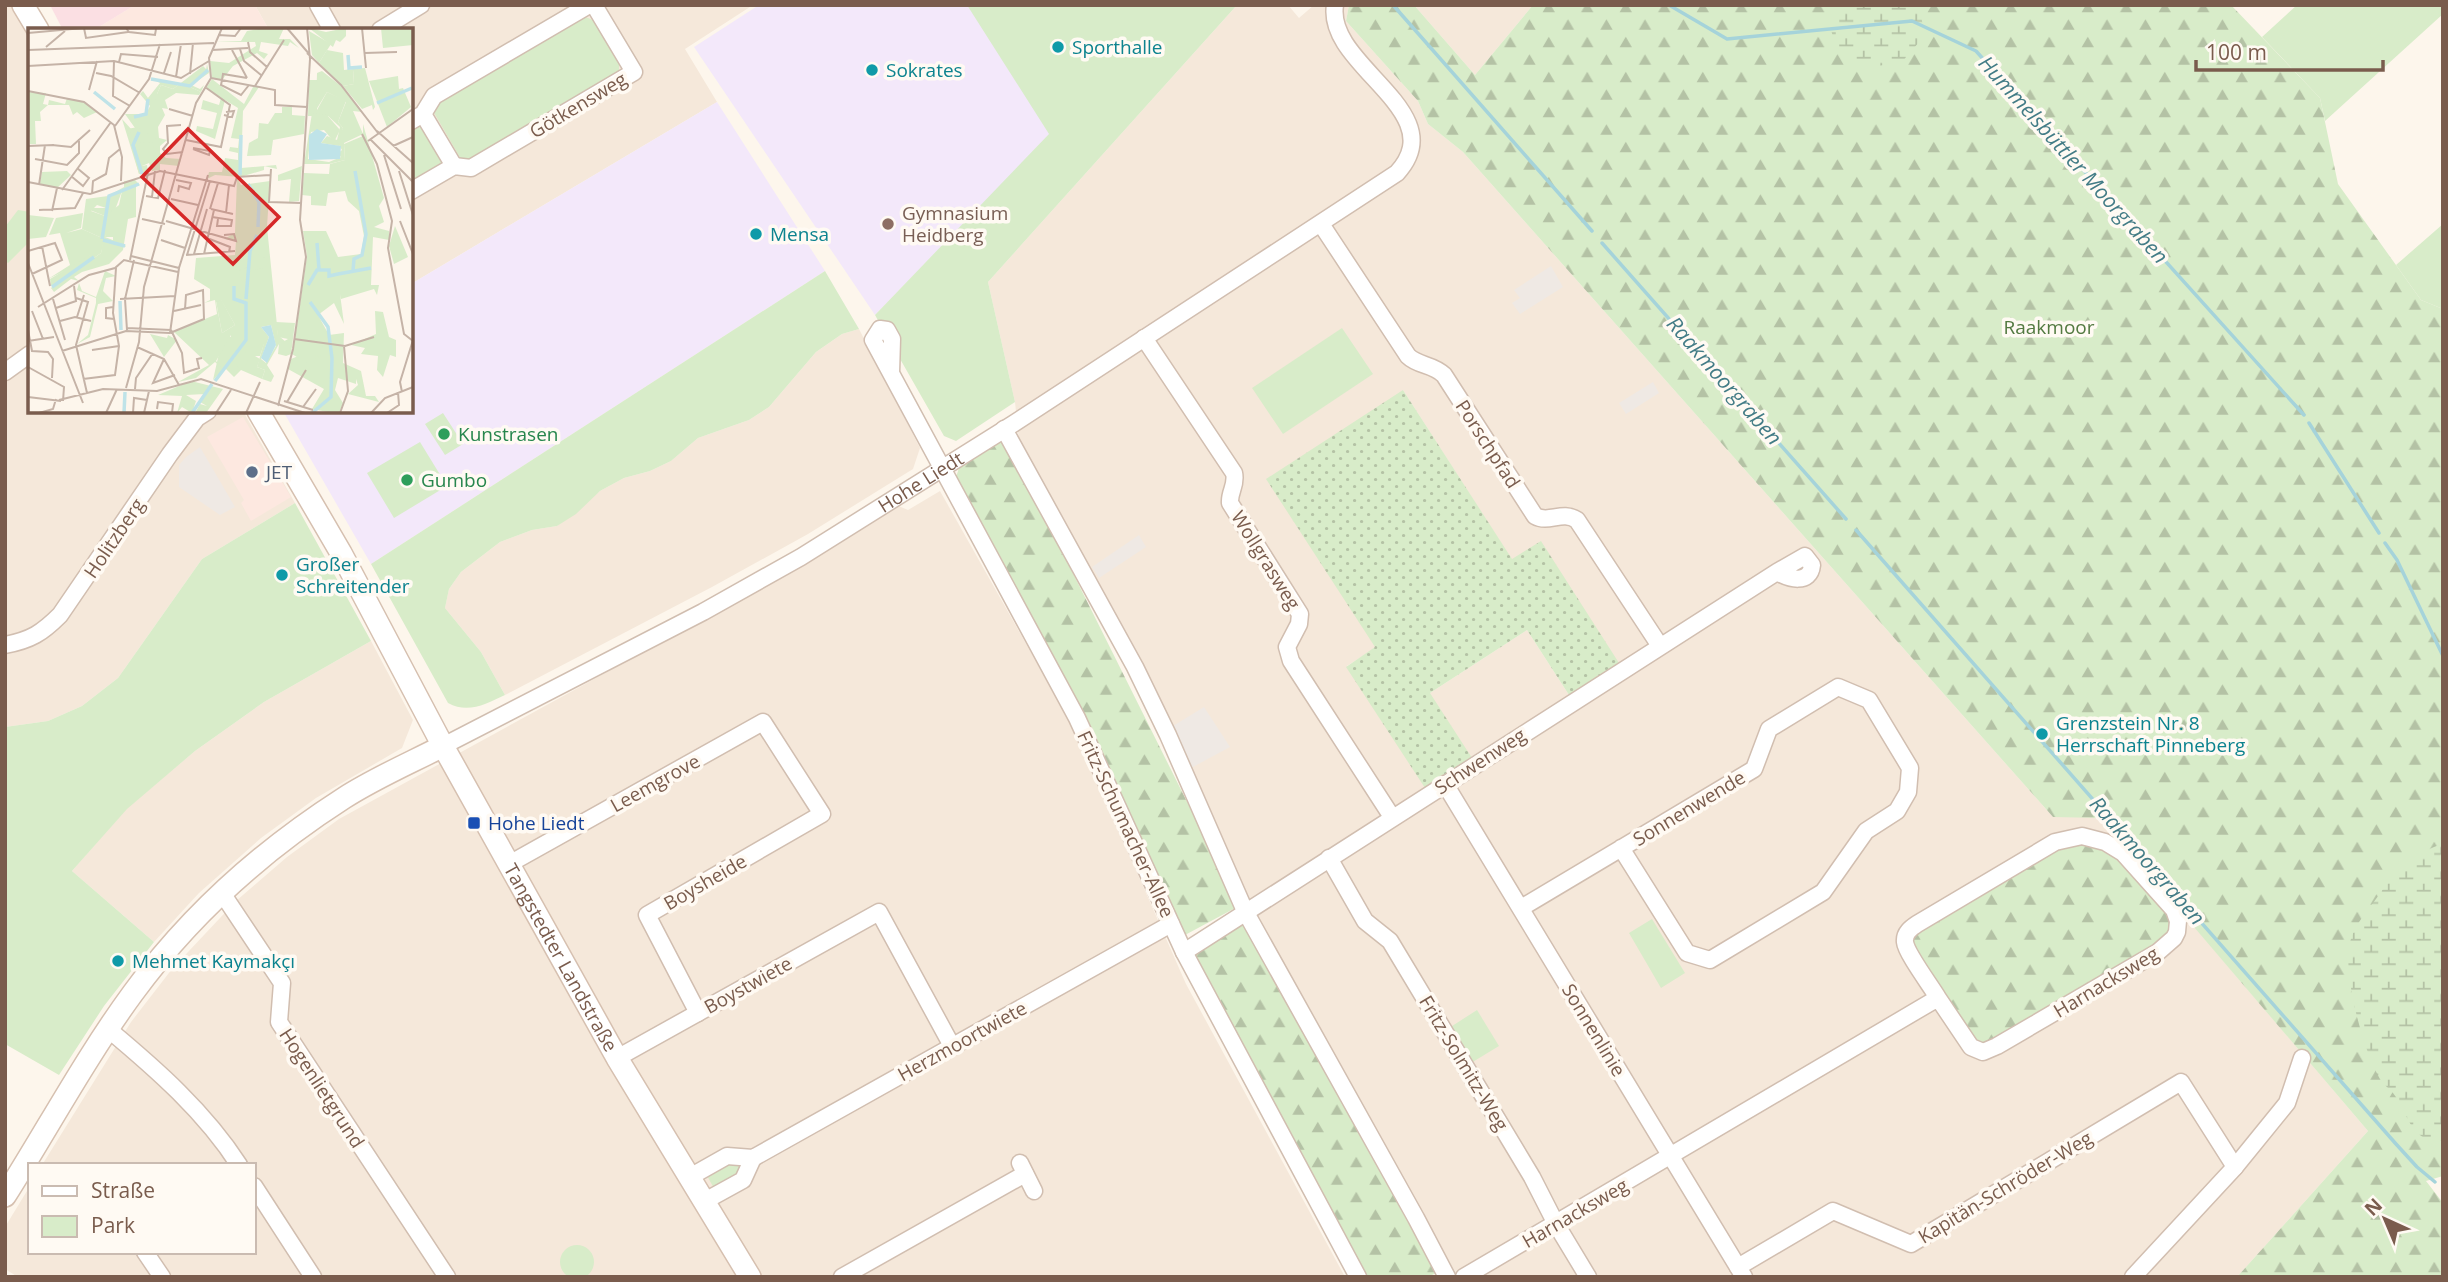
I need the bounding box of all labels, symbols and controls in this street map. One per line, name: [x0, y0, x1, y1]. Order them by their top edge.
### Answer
inset map: [28, 28, 413, 413]
scale bar: [2196, 28, 2383, 72]
place label: Sporthalle: [1072, 34, 1162, 60]
text: 100 m: [2206, 38, 2267, 66]
marker: Sporthalle: [1050, 39, 1066, 55]
water label: Hummelsbüttler Moorgraben: [1973, 49, 2175, 269]
place label: Sokrates: [886, 57, 963, 83]
marker: Sokrates: [864, 62, 880, 78]
street label: Götkensweg: [525, 66, 631, 144]
place label: Gymnasium Heidberg: [902, 200, 1008, 248]
marker: Gymnasium Heidberg: [880, 216, 896, 232]
place label: Mensa: [770, 221, 829, 247]
marker: Mensa: [748, 226, 764, 242]
water label: Raakmoorgraben: [1661, 310, 1788, 451]
park label: Raakmoor: [2003, 314, 2095, 340]
street label: Porschpfad: [1450, 395, 1526, 493]
place label: Kunstrasen: [458, 421, 558, 447]
marker: Kunstrasen: [436, 426, 452, 442]
street label: Hohe Liedt: [873, 445, 969, 519]
place label: JET: [264, 459, 293, 485]
marker: JET: [244, 464, 260, 480]
place label: Gumbo: [421, 467, 487, 493]
marker: Gumbo: [399, 472, 415, 488]
street label: Holitzberg: [78, 493, 150, 583]
street label: Wollgrasweg: [1225, 506, 1307, 614]
place label: Großer Schreitender: [296, 551, 410, 599]
marker: Großer Schreitender: [274, 567, 290, 583]
place label: Grenzstein Nr. 8 Herrschaft Pinneberg: [2056, 710, 2245, 758]
street label: Schwenweg: [1429, 722, 1531, 800]
street label: Fritz-Schumacher-Allee: [1071, 726, 1181, 922]
marker: Grenzstein Nr. 8 Herrschaft Pinneberg: [2034, 726, 2050, 742]
street label: Leemgrove: [606, 748, 704, 818]
street label: Sonnenwende: [1628, 764, 1750, 852]
water label: Raakmoorgraben: [2084, 790, 2211, 931]
place label: Hohe Liedt: [488, 810, 585, 836]
marker: Hohe Liedt: [466, 815, 482, 831]
street label: Boysheide: [659, 848, 751, 916]
street label: Tangstedter Landstraße: [498, 859, 624, 1056]
street label: Harnacksweg: [2049, 940, 2163, 1024]
place label: Mehmet Kaymakçı: [132, 948, 295, 974]
street label: Boystwiete: [699, 950, 797, 1020]
marker: Mehmet Kaymakçı: [110, 953, 126, 969]
street label: Sonnenlinie: [1556, 979, 1632, 1081]
street label: Fritz-Solmitz-Weg: [1413, 991, 1515, 1135]
street label: Herzmoortwiete: [893, 995, 1031, 1087]
street label: Hogenlietgrund: [273, 1023, 371, 1153]
street label: Kapitän-Schröder-Weg: [1913, 1125, 2097, 1249]
legend: [28, 1163, 256, 1254]
street label: Harnacksweg: [1517, 1172, 1633, 1254]
text: Straße: [91, 1176, 155, 1204]
north arrow: [2350, 1184, 2420, 1254]
text: N: [2359, 1192, 2388, 1221]
text: Park: [91, 1211, 135, 1239]

